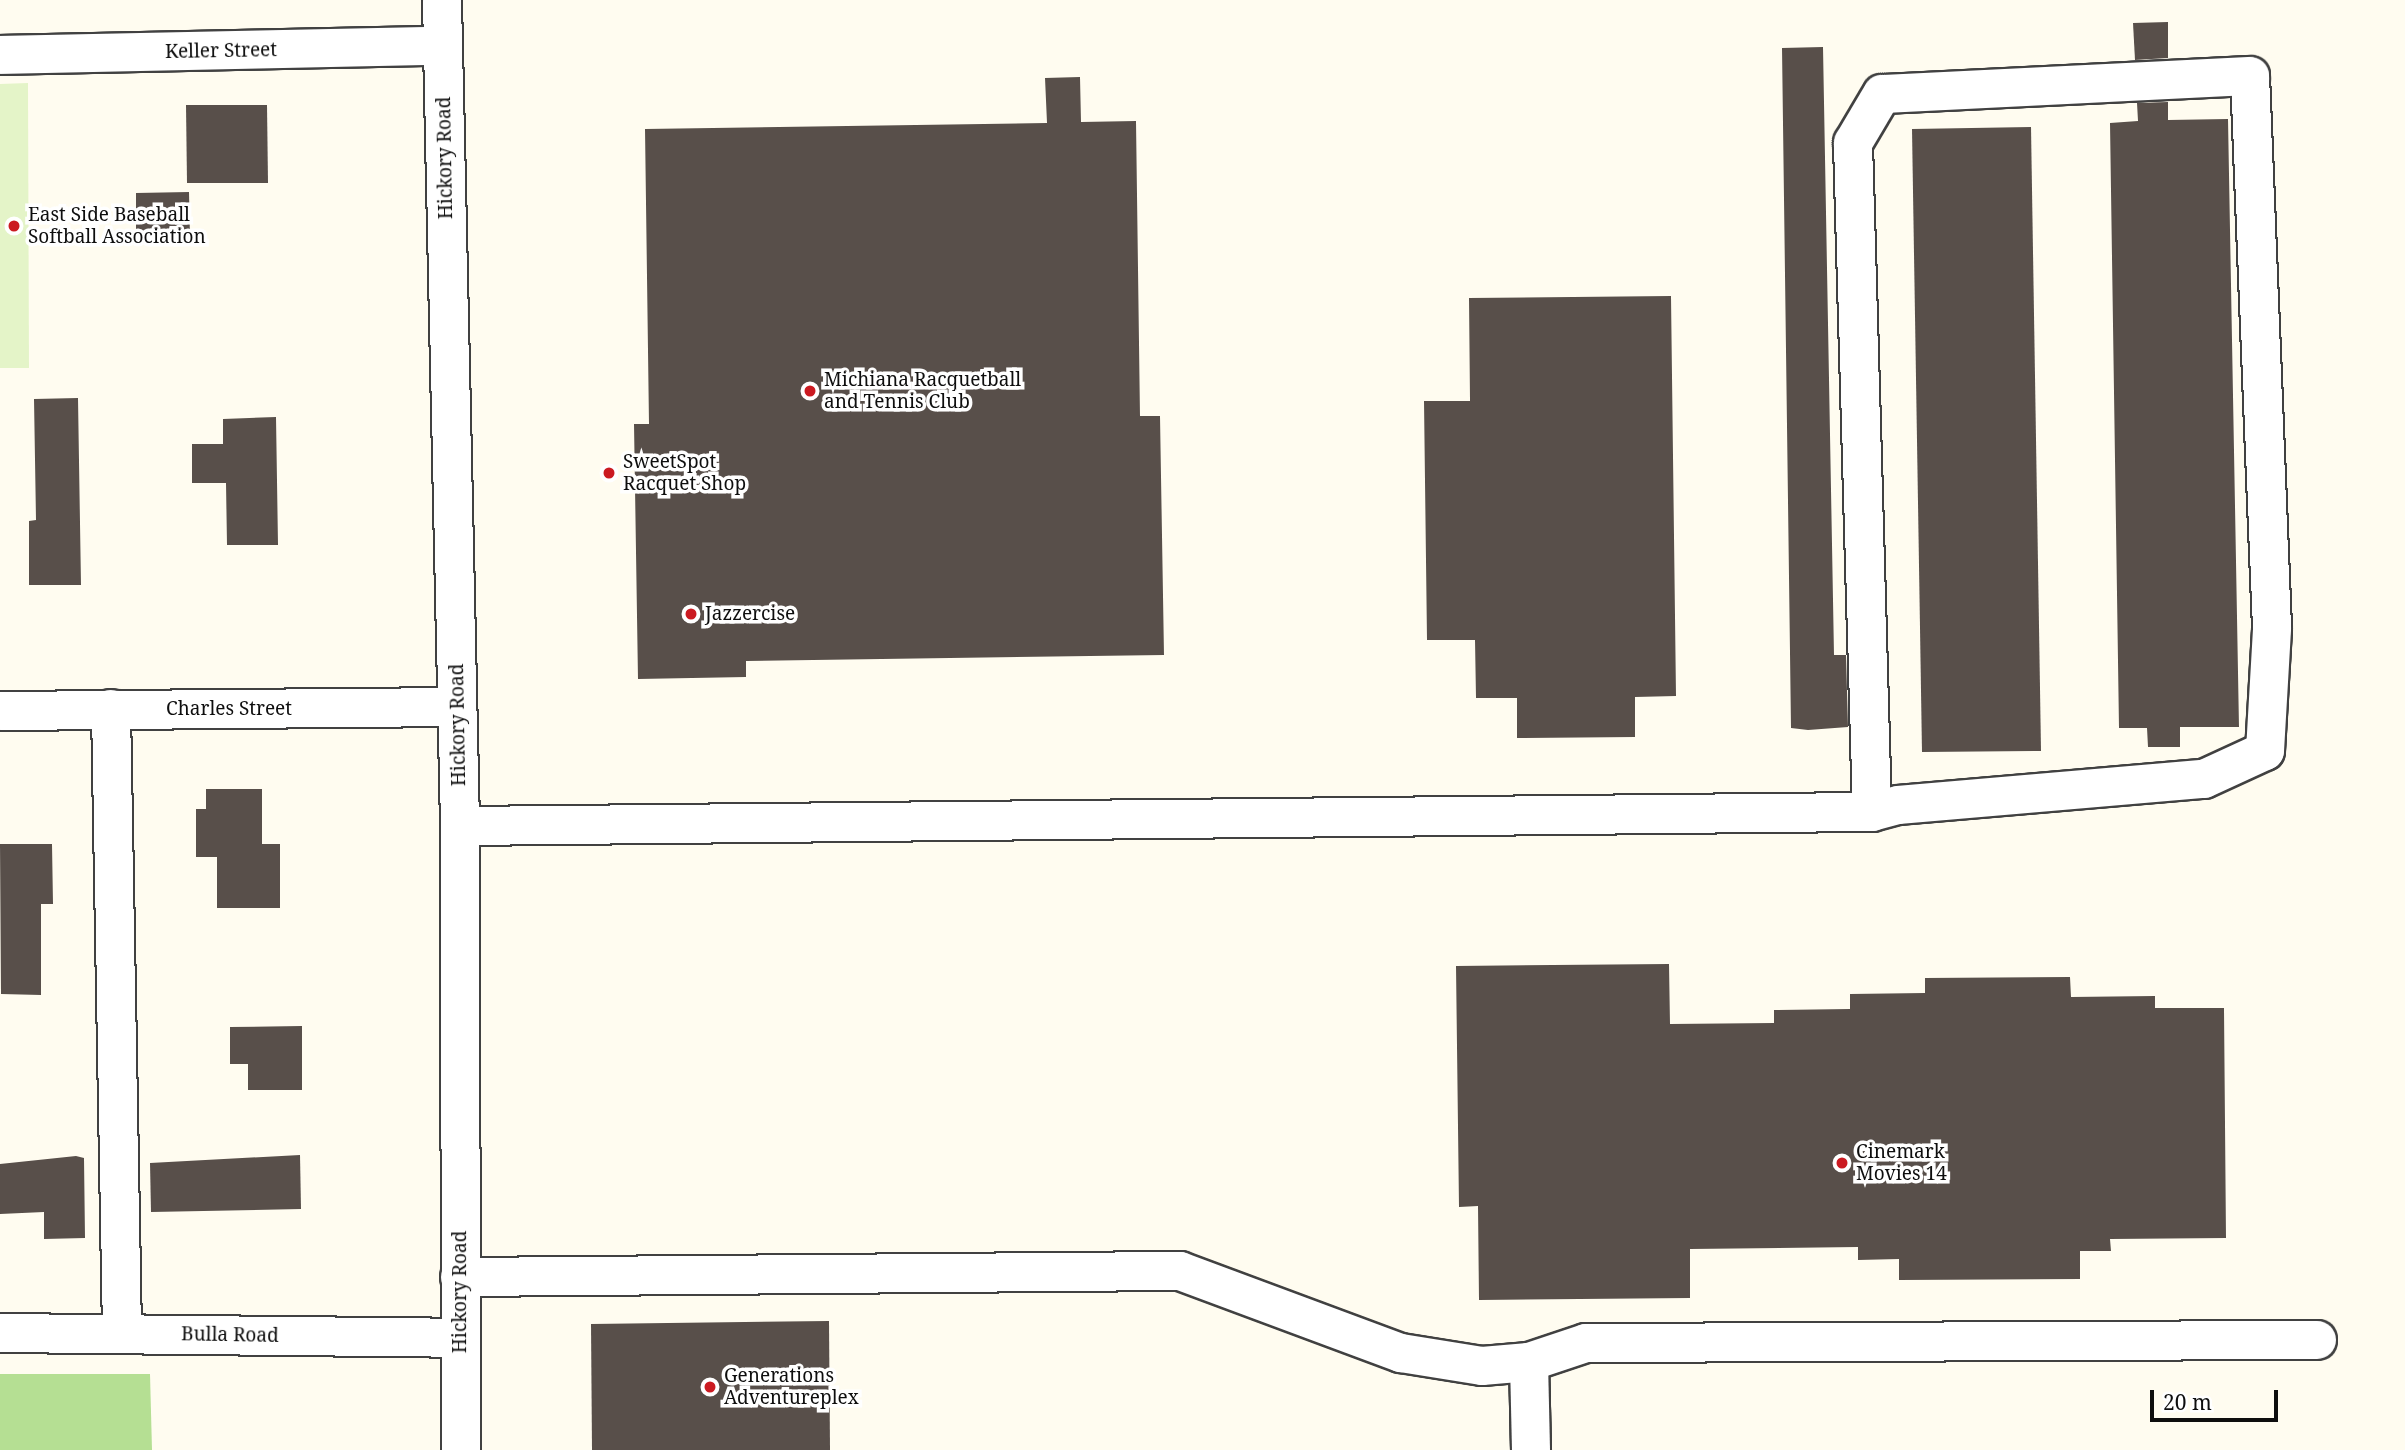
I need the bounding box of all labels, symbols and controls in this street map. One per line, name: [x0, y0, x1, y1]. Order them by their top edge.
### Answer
street label: Keller Street: [165, 39, 277, 63]
street label: Hickory Road: [433, 97, 457, 219]
place label: East Side Baseball Softball Association: [28, 204, 206, 248]
marker: East Side Baseball Softball Association: [6, 218, 22, 234]
place label: Michiana Racquetball and Tennis Club: [824, 369, 1021, 413]
marker: Michiana Racquetball and Tennis Club: [802, 383, 818, 399]
place label: SweetSpot Racquet Shop: [623, 451, 746, 495]
marker: SweetSpot Racquet Shop: [601, 465, 617, 481]
place label: Jazzercise: [705, 603, 795, 625]
marker: Jazzercise: [683, 606, 699, 622]
street label: Hickory Road: [446, 664, 470, 786]
street label: Charles Street: [166, 698, 292, 720]
place label: Cinemark Movies 14: [1856, 1141, 1947, 1185]
marker: Cinemark Movies 14: [1834, 1155, 1850, 1171]
street label: Hickory Road: [449, 1231, 471, 1353]
street label: Bulla Road: [181, 1323, 279, 1347]
place label: Generations Adventureplex: [724, 1365, 859, 1409]
scale bar: [2153, 1376, 2281, 1420]
marker: Generations Adventureplex: [702, 1379, 718, 1395]
text: 20 m: [2163, 1388, 2212, 1416]

